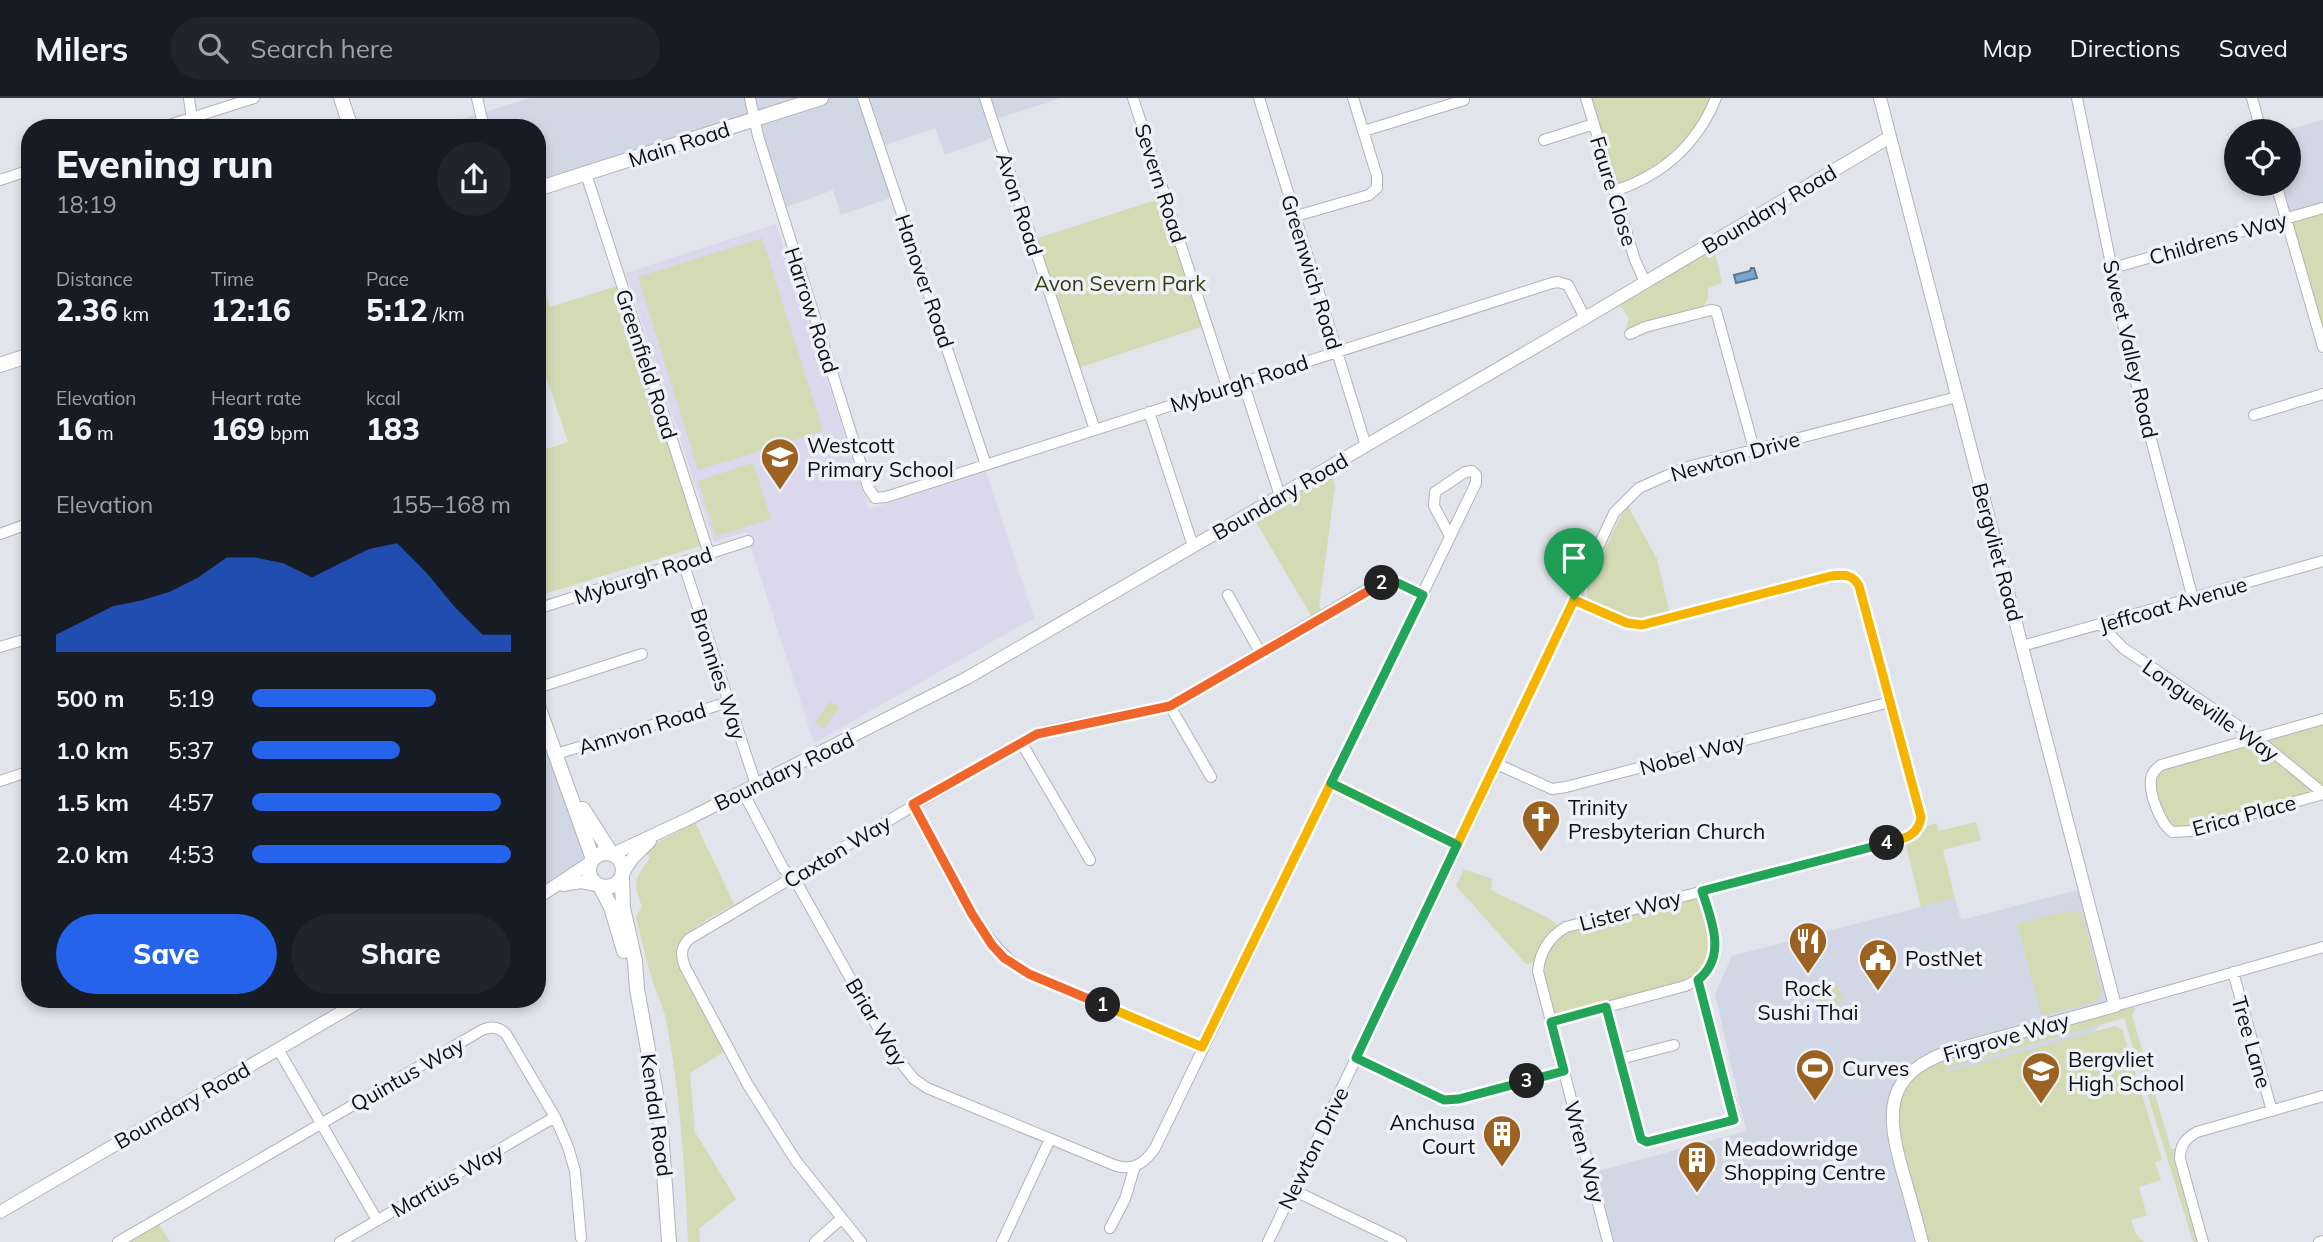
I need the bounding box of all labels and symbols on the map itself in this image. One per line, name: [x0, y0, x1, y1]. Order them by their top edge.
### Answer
street label: Main Road: [625, 115, 733, 173]
street label: Severn Road: [1130, 120, 1192, 246]
street label: Faure Close: [1585, 133, 1643, 249]
street label: Avon Road: [991, 149, 1049, 259]
street label: Boundary Road: [1697, 159, 1841, 259]
street label: Greenwich Road: [1276, 191, 1348, 353]
street label: Childrens Way: [2146, 206, 2290, 270]
street label: Hanover Road: [890, 211, 960, 351]
street label: Harrow Road: [779, 244, 845, 376]
street label: Sweet Valley Road: [2098, 257, 2164, 441]
park label: Avon Severn Park: [1034, 270, 1206, 296]
street label: Greenfield Road: [611, 286, 683, 442]
street label: Myburgh Road: [1167, 348, 1311, 418]
street label: Newton Drive: [1667, 425, 1803, 487]
place label: Westcott Primary School: [807, 432, 954, 482]
school or university icon: Westcott Primary School: [759, 436, 801, 491]
street label: Boundary Road: [1208, 447, 1352, 545]
street label: Bergvliet Road: [1967, 480, 2029, 624]
pin: [1544, 528, 1604, 600]
street label: Myburgh Road: [571, 540, 715, 610]
pin: 2: [1364, 566, 1400, 601]
street label: Jeffcoat Avenue: [2096, 570, 2250, 638]
street label: Bronnies Way: [686, 605, 752, 743]
street label: Longueville Way: [2138, 653, 2284, 767]
street label: Annvon Road: [575, 696, 709, 760]
street label: Boundary Road: [710, 726, 858, 816]
street label: Nobel Way: [1636, 727, 1748, 781]
street label: Erica Place: [2189, 789, 2299, 841]
place label: Trinity Presbyterian Church: [1568, 794, 1765, 844]
church icon: Trinity Presbyterian Church: [1520, 798, 1562, 853]
street label: Caxton Way: [779, 809, 895, 893]
pin: 4: [1870, 826, 1904, 860]
street label: Lister Way: [1576, 884, 1684, 936]
restaurant icon: Rock Sushi Thai: [1787, 920, 1829, 975]
public building icon: PostNet: [1857, 937, 1899, 992]
place label: PostNet: [1905, 945, 1982, 971]
street label: Briar Way: [841, 973, 913, 1071]
place label: Rock Sushi Thai: [1758, 975, 1859, 1025]
pin: 1: [1086, 988, 1120, 1023]
street label: Tree Lane: [2226, 993, 2278, 1091]
street label: Firgrove Way: [1940, 1007, 2072, 1067]
street label: Quintus Way: [346, 1031, 468, 1117]
place label: Bergvliet High School: [2068, 1046, 2184, 1096]
sports icon: Curves: [1794, 1047, 1836, 1102]
school or university icon: Bergvliet High School: [2020, 1050, 2062, 1105]
street label: Kendal Road: [635, 1052, 679, 1178]
place label: Curves: [1842, 1055, 1909, 1081]
street label: Boundary Road: [110, 1056, 254, 1154]
pin: 3: [1510, 1063, 1544, 1098]
street label: Newton Drive: [1272, 1082, 1354, 1214]
street label: Wren Way: [1559, 1098, 1611, 1206]
place label: Anchusa Court: [1389, 1109, 1475, 1159]
building icon: Anchusa Court: [1481, 1113, 1523, 1168]
place label: Meadowridge Shopping Centre: [1724, 1135, 1886, 1185]
street label: Martius Way: [386, 1138, 508, 1222]
building icon: Meadowridge Shopping Centre: [1676, 1139, 1718, 1194]

